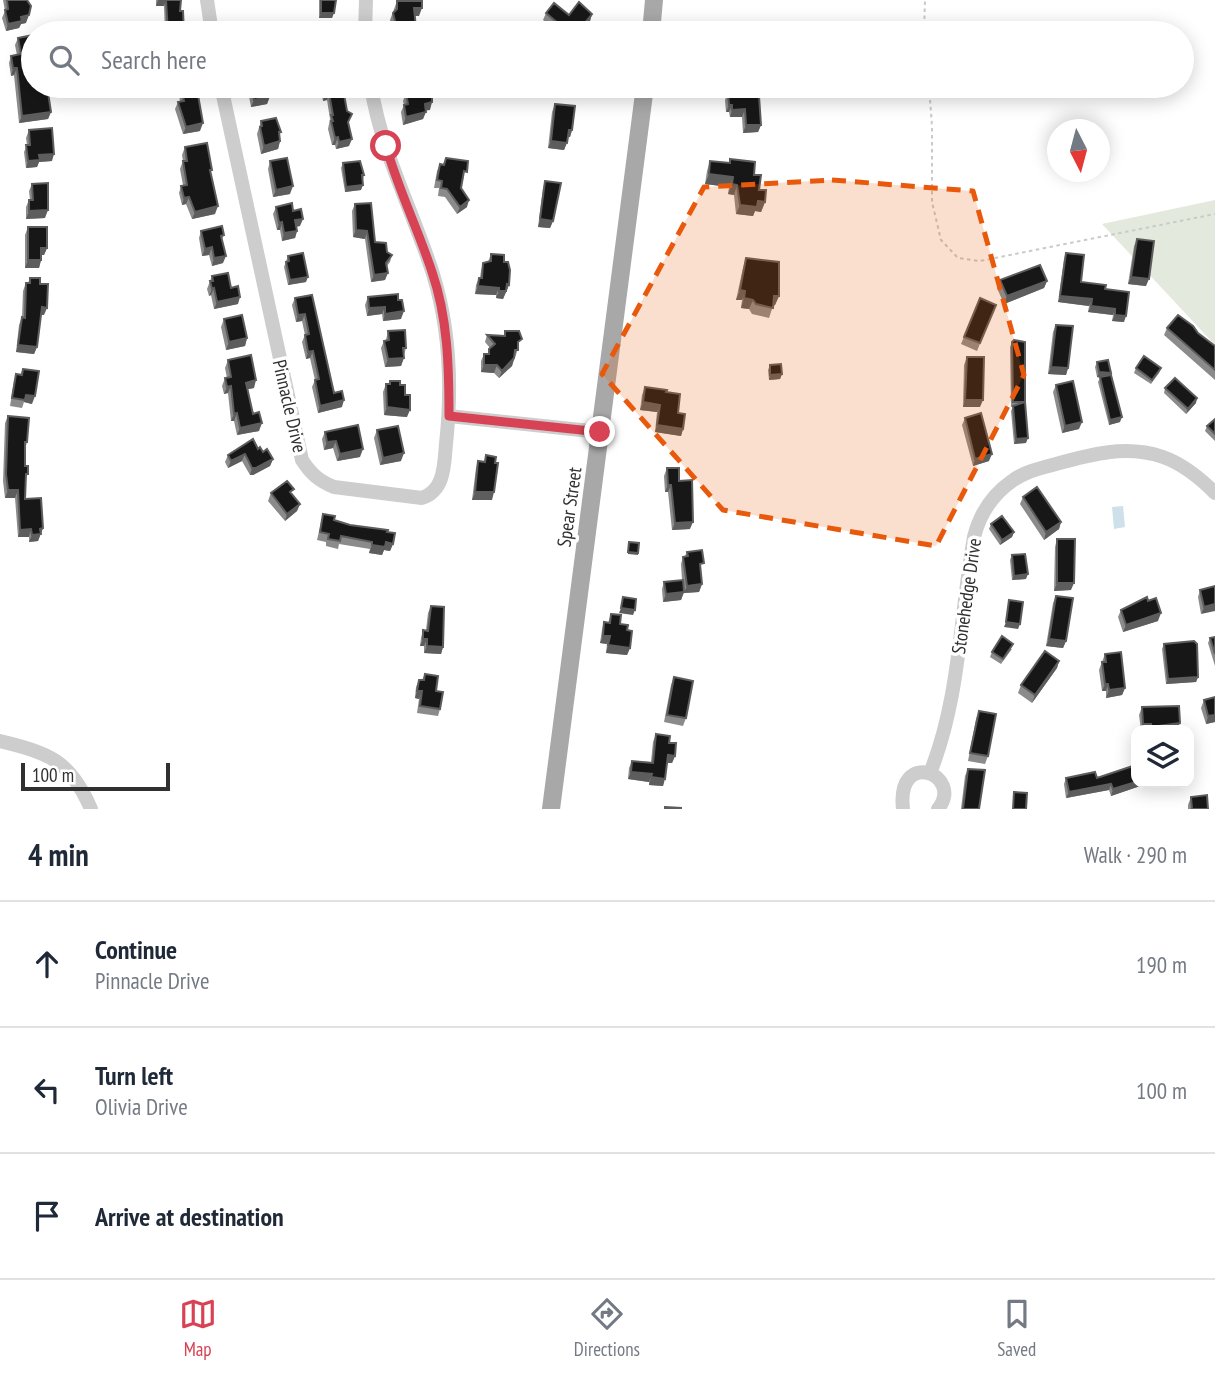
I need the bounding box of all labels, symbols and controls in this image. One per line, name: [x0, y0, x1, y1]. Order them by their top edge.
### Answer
search box: [21, 21, 1194, 98]
icon: search: [45, 41, 83, 79]
text: Search here: [101, 43, 207, 76]
north arrow: [1047, 119, 1110, 182]
route start: [370, 130, 401, 161]
street label: Pinnacle Drive: [268, 357, 312, 455]
route end: [584, 416, 615, 447]
street label: Spear Street: [552, 465, 587, 548]
street label: Stonehedge Drive: [946, 536, 986, 655]
map controls: [1131, 725, 1194, 788]
button: layers: [1131, 725, 1194, 788]
scale bar: [21, 760, 170, 792]
text: 100 m: [32, 763, 74, 787]
text: 4 min: [28, 835, 89, 874]
text: Walk · 290 m: [1084, 840, 1187, 869]
text: Continue: [95, 933, 177, 966]
icon: ahead: [28, 945, 66, 983]
text: 190 m: [1136, 950, 1187, 979]
text: Pinnacle Drive: [95, 966, 209, 995]
text: Turn left: [95, 1059, 173, 1092]
icon: left: [28, 1071, 66, 1109]
text: 100 m: [1136, 1076, 1187, 1105]
text: Olivia Drive: [95, 1092, 188, 1121]
icon: arrive: [28, 1197, 66, 1235]
text: Arrive at destination: [95, 1200, 284, 1233]
tab: Map: [179, 1295, 217, 1361]
tab: Directions: [574, 1295, 640, 1361]
tab: Saved: [997, 1295, 1036, 1361]

